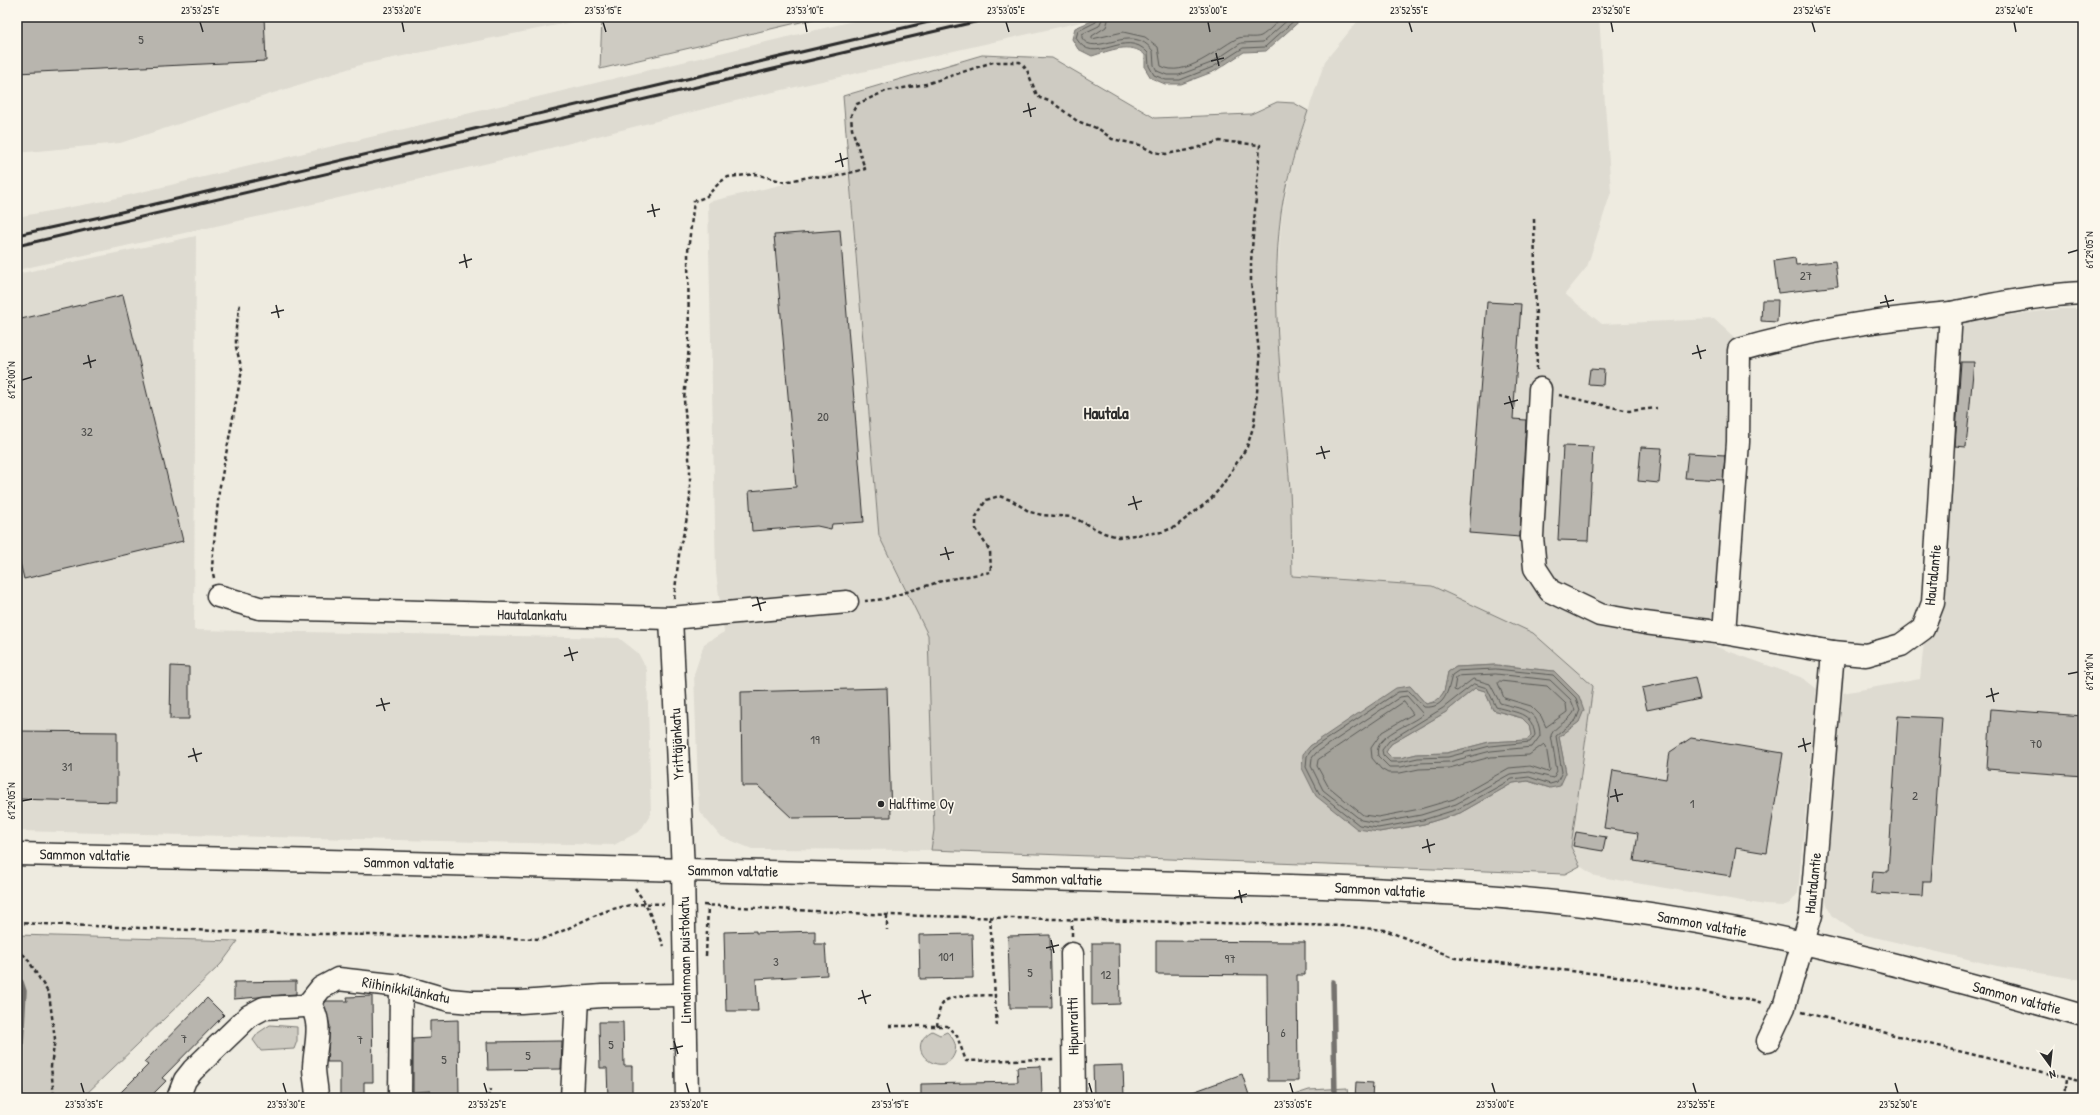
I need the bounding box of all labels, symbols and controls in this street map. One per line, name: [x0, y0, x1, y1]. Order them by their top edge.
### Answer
text: 23°53'25"E: [181, 4, 220, 17]
text: 23°53'20"E: [383, 4, 422, 17]
text: 23°53'15"E: [584, 4, 622, 17]
text: 23°53'10"E: [786, 4, 824, 17]
text: 23°53'05"E: [987, 4, 1026, 17]
text: 23°53'00"E: [1189, 4, 1228, 17]
text: 23°52'55"E: [1390, 4, 1429, 17]
text: 23°52'50"E: [1592, 4, 1631, 17]
text: 23°52'45"E: [1793, 4, 1831, 17]
text: 23°52'40"E: [1995, 4, 2033, 17]
house number: 5: [138, 30, 144, 48]
text: 61°29'05"N: [2083, 232, 2096, 269]
house number: 27: [1800, 266, 1812, 284]
text: 61°29'00"N: [5, 361, 18, 399]
district label: Hautala: [1083, 401, 1129, 424]
house number: 20: [817, 407, 829, 425]
house number: 32: [81, 422, 93, 440]
street label: Hautalantie: [1919, 543, 1946, 606]
street label: Hautalankatu: [497, 603, 567, 626]
text: 61°29'10"N: [2083, 654, 2096, 690]
street label: Yrittäjänkatu: [664, 708, 689, 780]
house number: 19: [810, 730, 820, 748]
house number: 70: [2030, 734, 2042, 752]
house number: 31: [62, 757, 73, 775]
text: 61°29'05"N: [5, 783, 18, 820]
house number: 2: [1912, 786, 1918, 804]
place label: Halftime Oy: [889, 793, 954, 814]
house number: 1: [1690, 794, 1695, 812]
marker: Halftime Oy: [876, 799, 886, 809]
street label: Sammon valtatie: [39, 843, 131, 866]
street label: Sammon valtatie: [363, 851, 455, 874]
street label: Hautalantie: [1799, 851, 1826, 914]
street label: Sammon valtatie: [687, 859, 779, 882]
street label: Sammon valtatie: [1011, 866, 1103, 891]
street label: Sammon valtatie: [1334, 877, 1426, 902]
street label: Linnainmaan puistokatu: [673, 896, 696, 1024]
street label: Sammon valtatie: [1656, 905, 1749, 942]
house number: 101: [938, 947, 954, 965]
house number: 97: [1224, 949, 1236, 967]
house number: 3: [773, 952, 779, 970]
house number: 5: [1027, 963, 1033, 981]
house number: 12: [1101, 965, 1111, 983]
street label: Riihinikkilänkatu: [360, 971, 452, 1008]
street label: Sammon valtatie: [1971, 976, 2064, 1019]
street label: Hipunraitti: [1061, 997, 1084, 1055]
house number: 6: [1280, 1023, 1286, 1041]
house number: 7: [181, 1029, 187, 1047]
house number: 7: [357, 1030, 363, 1048]
house number: 5: [608, 1035, 614, 1053]
north arrow: [2030, 1045, 2070, 1085]
house number: 5: [525, 1046, 531, 1064]
house number: 5: [441, 1050, 447, 1068]
text: N: [2048, 1067, 2057, 1082]
text: 23°53'35"E: [65, 1098, 104, 1111]
text: 23°53'30"E: [267, 1098, 306, 1111]
text: 23°53'25"E: [468, 1098, 507, 1111]
text: 23°53'20"E: [670, 1098, 709, 1111]
text: 23°53'15"E: [871, 1098, 909, 1111]
text: 23°53'10"E: [1073, 1098, 1111, 1111]
text: 23°53'05"E: [1274, 1098, 1313, 1111]
text: 23°53'00"E: [1476, 1098, 1515, 1111]
text: 23°52'55"E: [1677, 1098, 1716, 1111]
text: 23°52'50"E: [1879, 1098, 1918, 1111]

